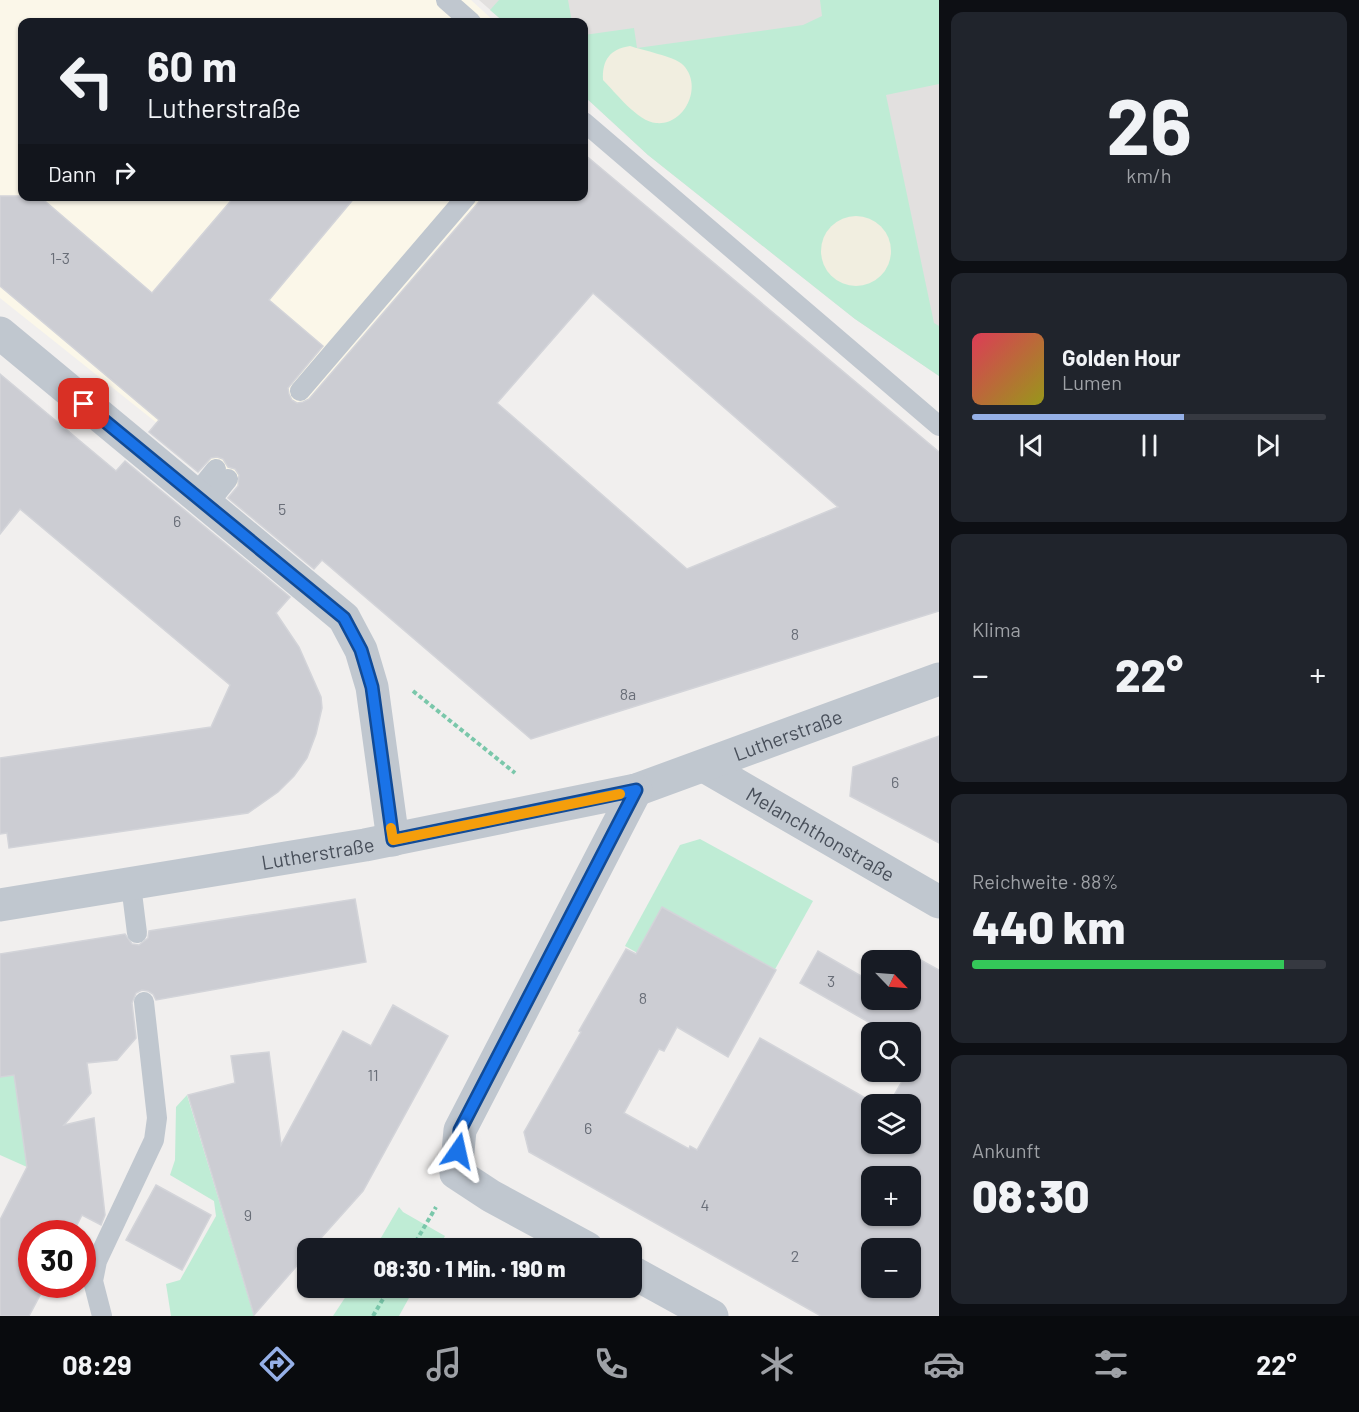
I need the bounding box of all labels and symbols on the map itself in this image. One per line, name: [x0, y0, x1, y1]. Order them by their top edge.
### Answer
house number: 1-3: [50, 248, 70, 267]
pin: [58, 378, 109, 429]
house number: 5: [278, 499, 286, 518]
house number: 6: [173, 511, 181, 530]
house number: 8: [791, 624, 799, 643]
house number: 8a: [620, 684, 636, 703]
street label: Lutherstraße: [730, 704, 845, 765]
house number: 6: [891, 772, 899, 791]
street label: Melanchthonstraße: [742, 781, 899, 886]
street label: Lutherstraße: [259, 831, 376, 874]
north arrow: [861, 950, 921, 1010]
house number: 3: [827, 971, 835, 990]
house number: 8: [639, 988, 647, 1007]
house number: 11: [367, 1065, 379, 1084]
house number: 6: [584, 1118, 592, 1137]
position arrow: [426, 1119, 490, 1183]
house number: 4: [701, 1195, 709, 1214]
house number: 9: [244, 1205, 252, 1224]
speed limit sign: 30: [18, 1220, 96, 1298]
house number: 2: [791, 1246, 799, 1265]

